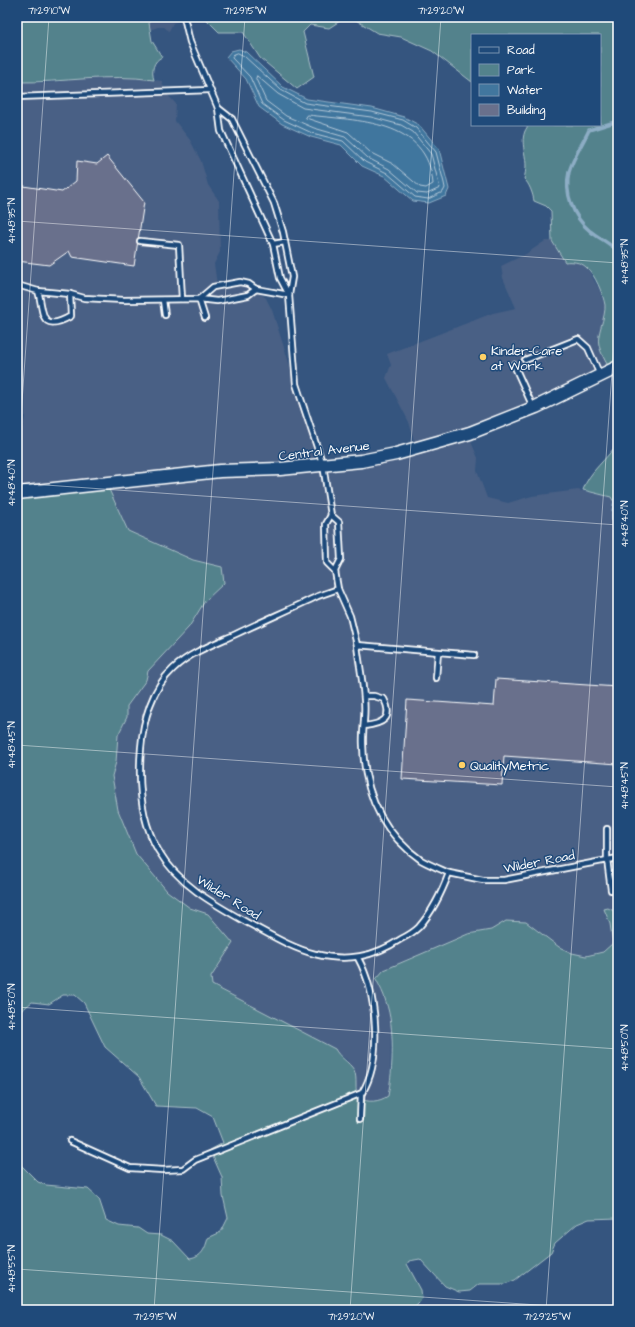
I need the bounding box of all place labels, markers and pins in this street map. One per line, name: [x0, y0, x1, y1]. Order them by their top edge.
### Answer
place label: Kinder-Care at Work: [491, 342, 562, 375]
marker: Kinder-Care at Work: [478, 352, 488, 362]
place label: QualityMetric: [470, 757, 549, 776]
marker: QualityMetric: [457, 760, 467, 770]

